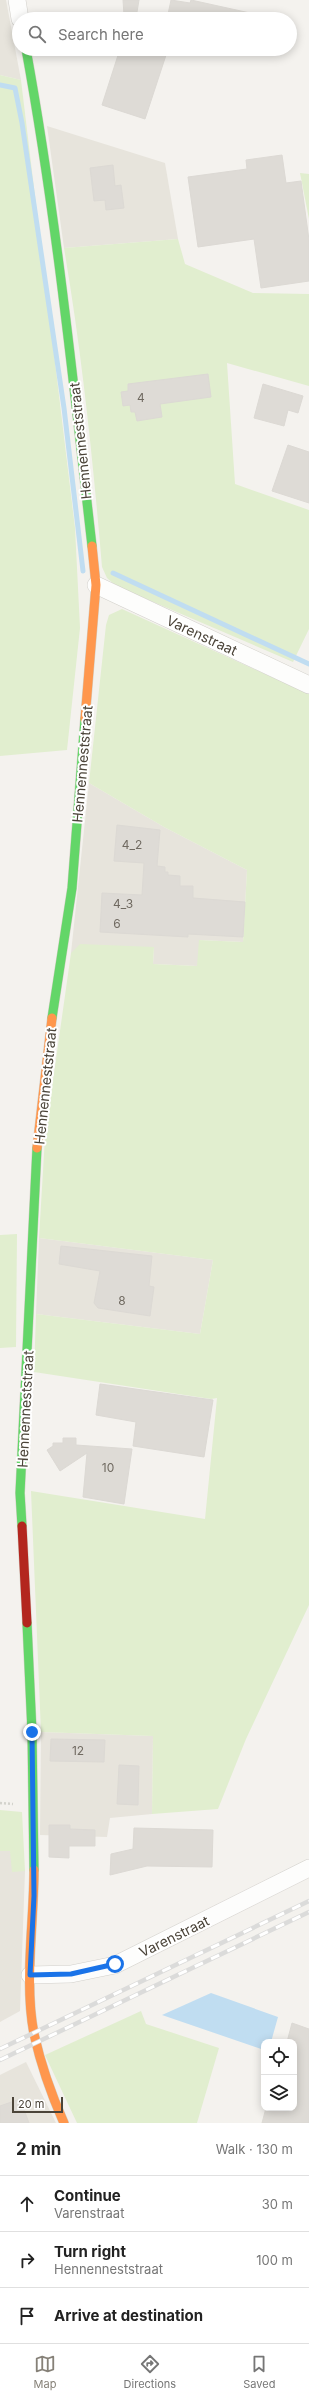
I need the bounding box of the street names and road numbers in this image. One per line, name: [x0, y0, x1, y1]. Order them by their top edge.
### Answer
street label: Hennenneststraat: [65, 381, 95, 500]
street label: Varenstraat: [164, 611, 240, 659]
street label: Hennenneststraat: [68, 704, 96, 823]
street label: Hennenneststraat: [30, 1026, 60, 1145]
street label: Hennenneststraat: [13, 1350, 37, 1468]
street label: Varenstraat: [136, 1912, 212, 1960]

